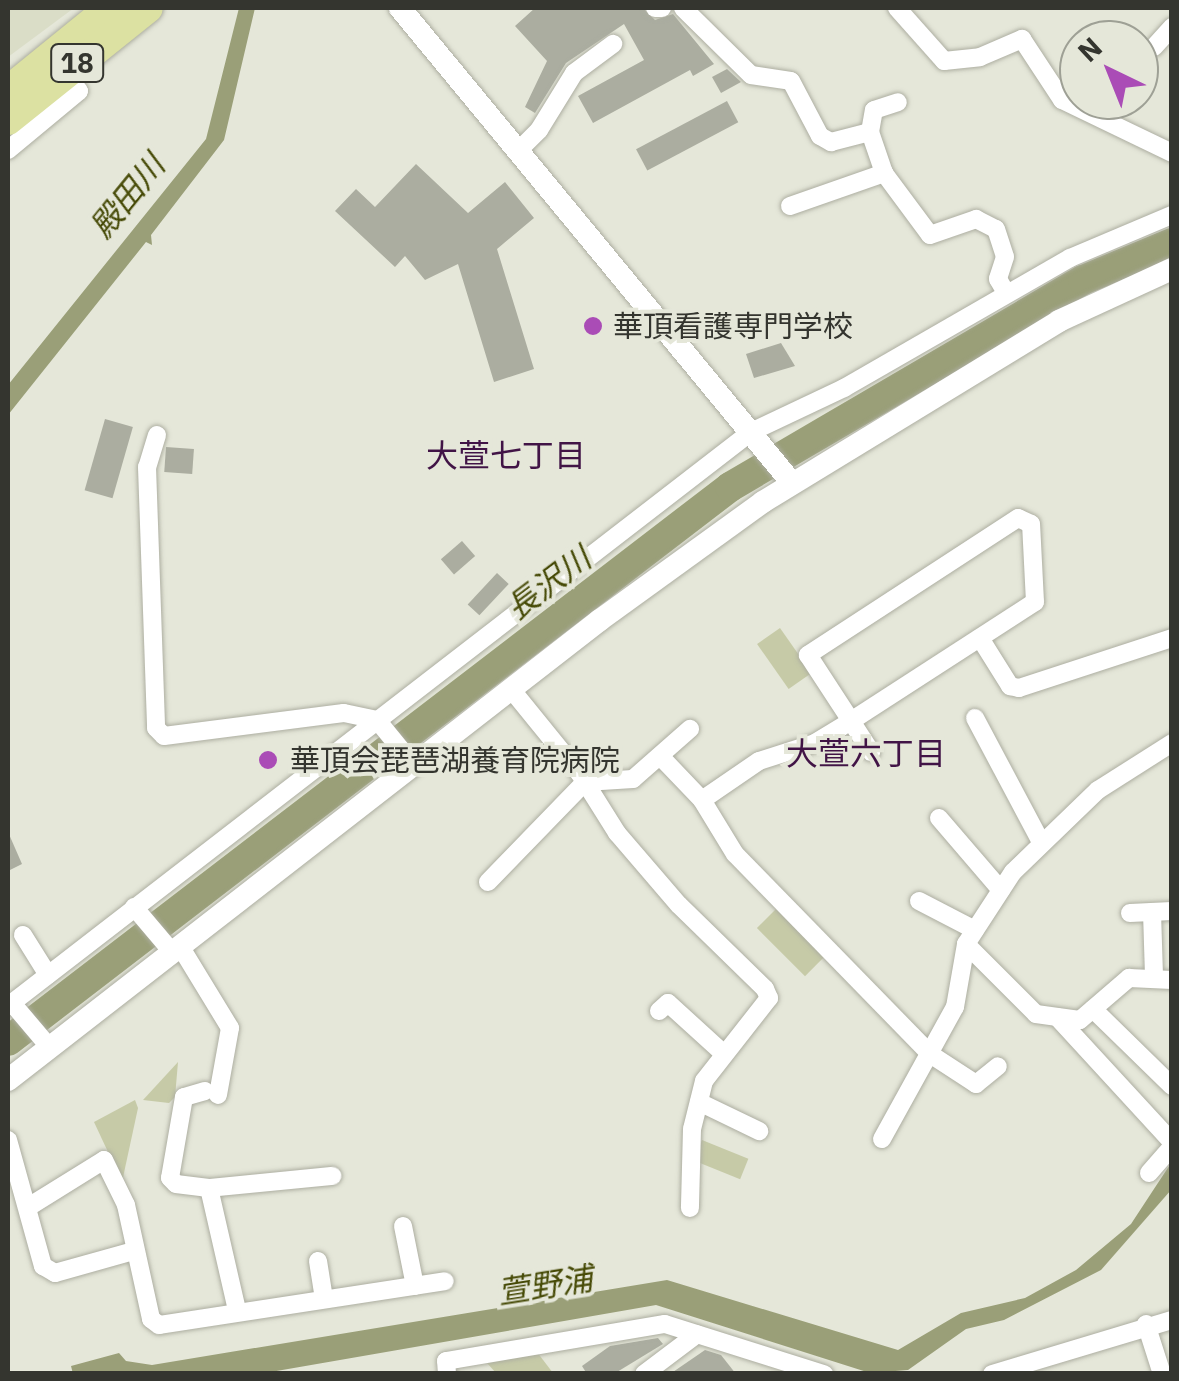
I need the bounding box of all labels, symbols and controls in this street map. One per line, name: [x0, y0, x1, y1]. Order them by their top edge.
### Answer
north arrow: [1059, 20, 1159, 120]
text: N: [1070, 29, 1110, 70]
road number: 18: [50, 40, 104, 86]
water label: 殿田川: [82, 147, 172, 245]
place label: 華頂看護専門学校: [613, 308, 853, 344]
marker: 華頂看護専門学校: [582, 315, 604, 337]
district label: 大萱七丁目: [426, 436, 586, 474]
water label: 長沢川: [498, 539, 598, 627]
district label: 大萱六丁目: [786, 734, 946, 772]
place label: 華頂会琵琶湖養育院病院: [290, 742, 620, 778]
marker: 華頂会琵琶湖養育院病院: [255, 747, 281, 773]
water label: 萱野浦: [495, 1259, 595, 1311]

